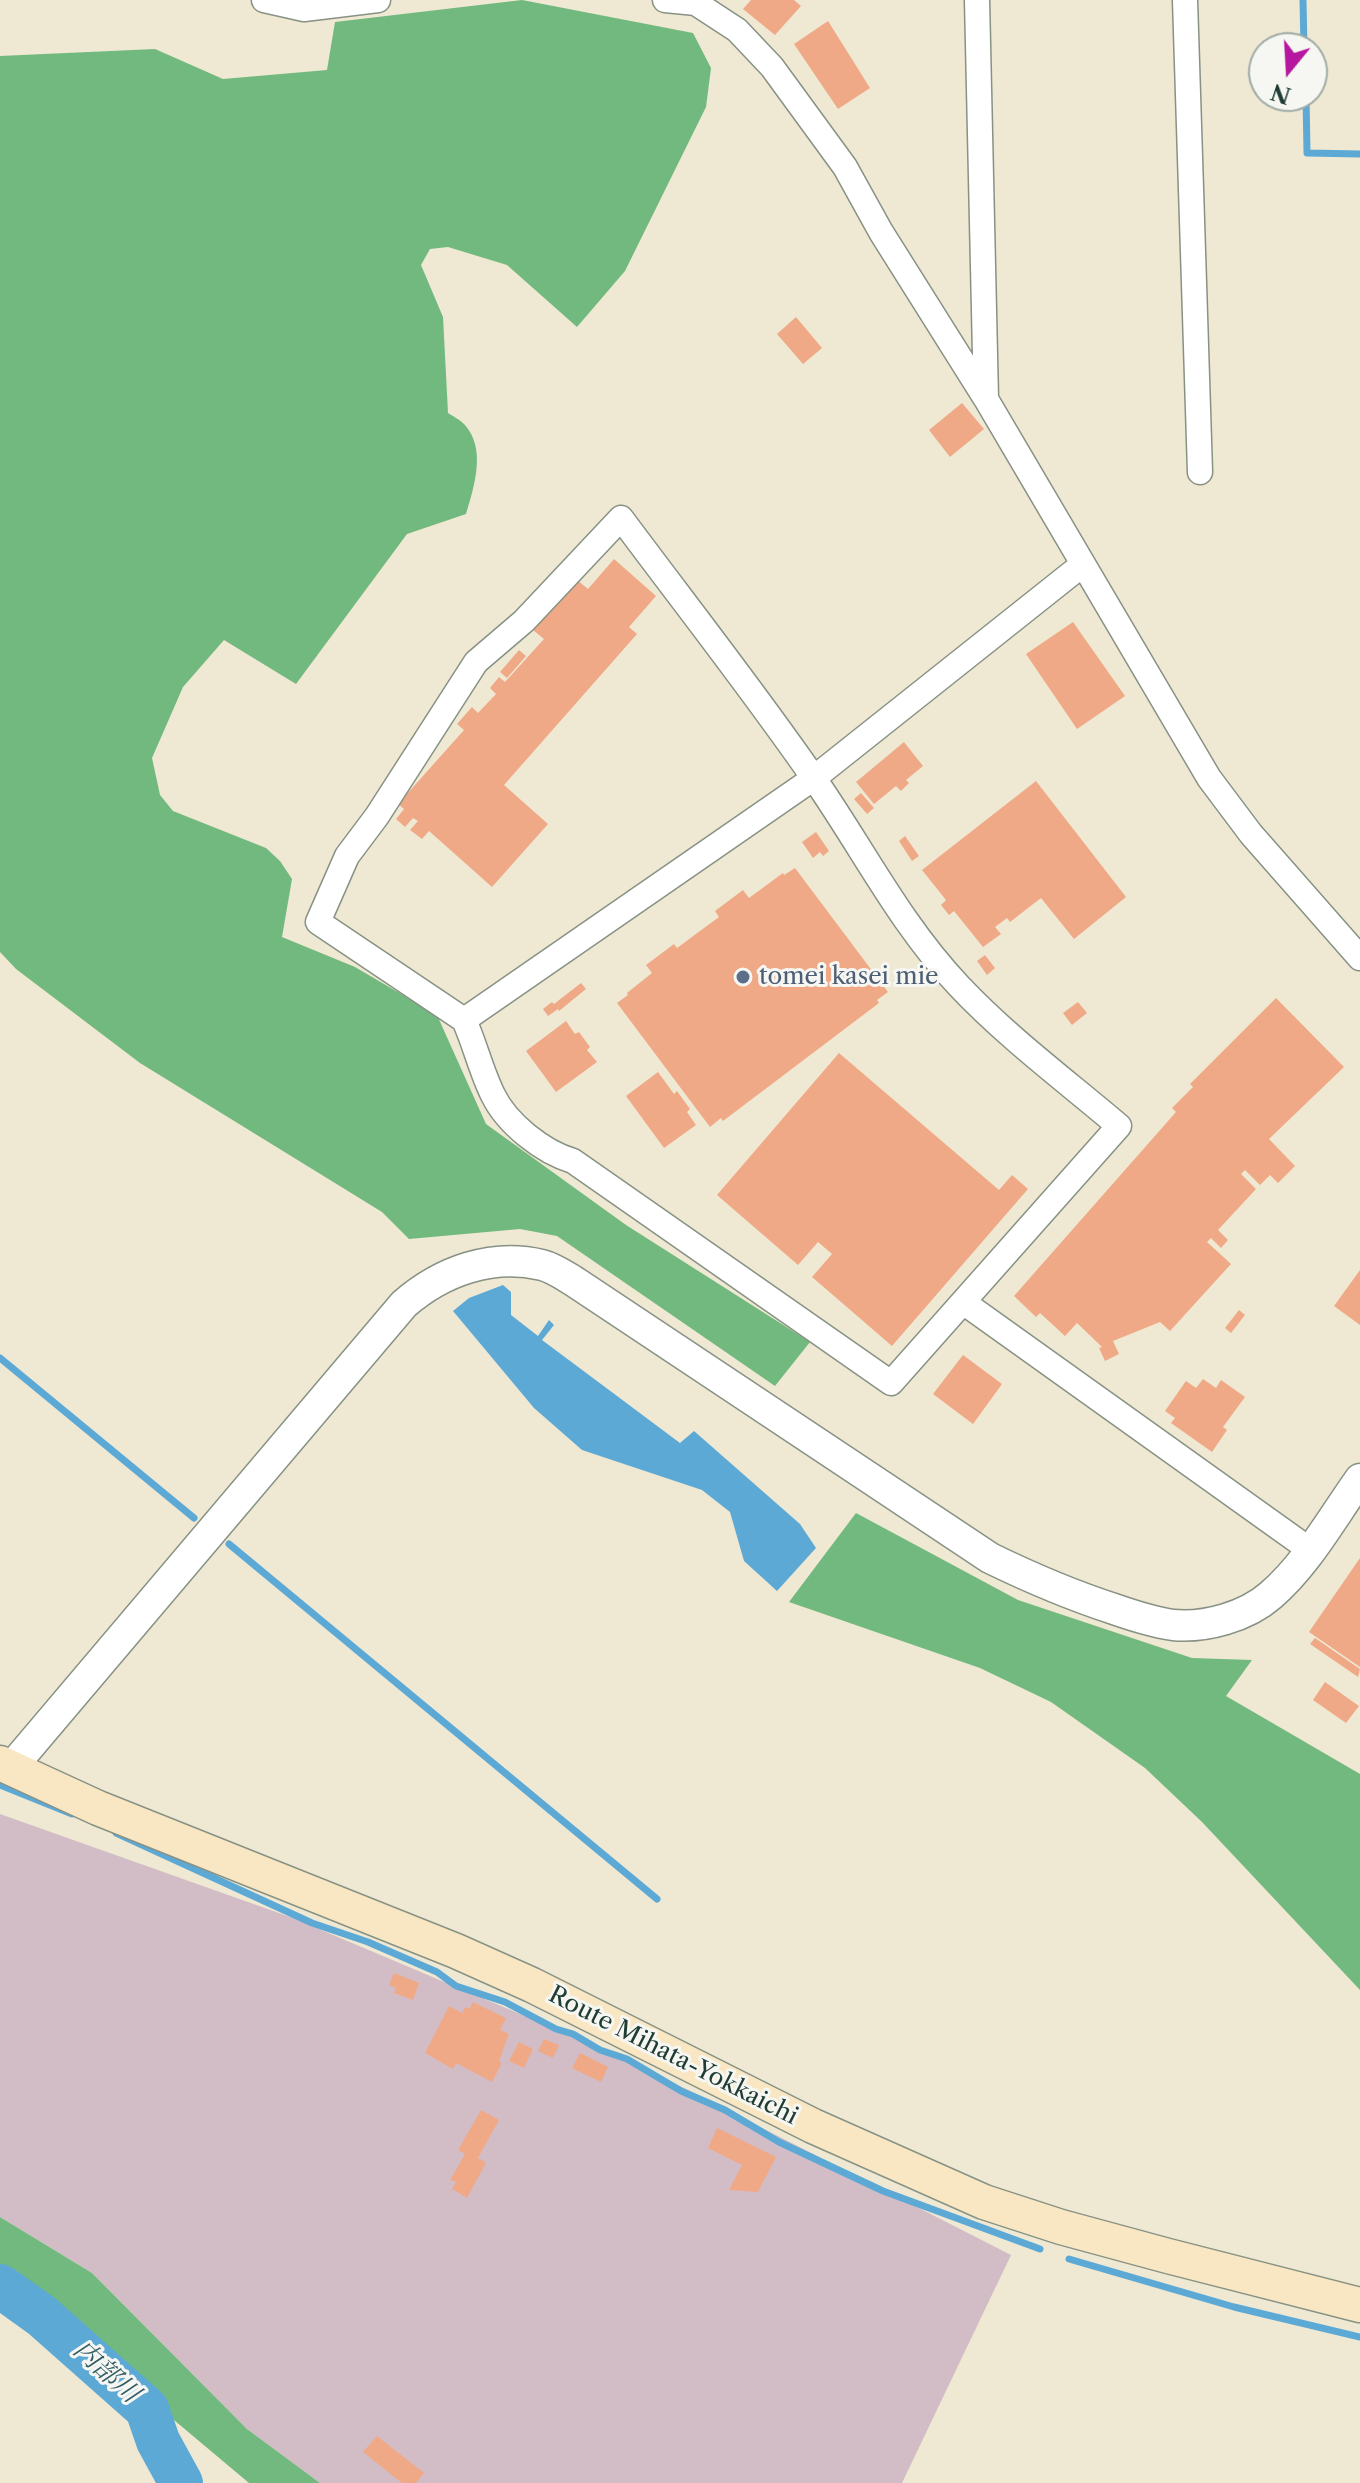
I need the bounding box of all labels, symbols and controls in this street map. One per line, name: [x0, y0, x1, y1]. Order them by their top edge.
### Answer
north arrow: [1248, 32, 1328, 112]
text: N: [1268, 78, 1294, 109]
place label: tomei kasei mie: [759, 963, 938, 991]
marker: tomei kasei mie: [734, 968, 752, 986]
street label: Route Mihata-Yokkaichi: [543, 1981, 803, 2131]
water label: 内部川: [67, 2334, 145, 2410]

